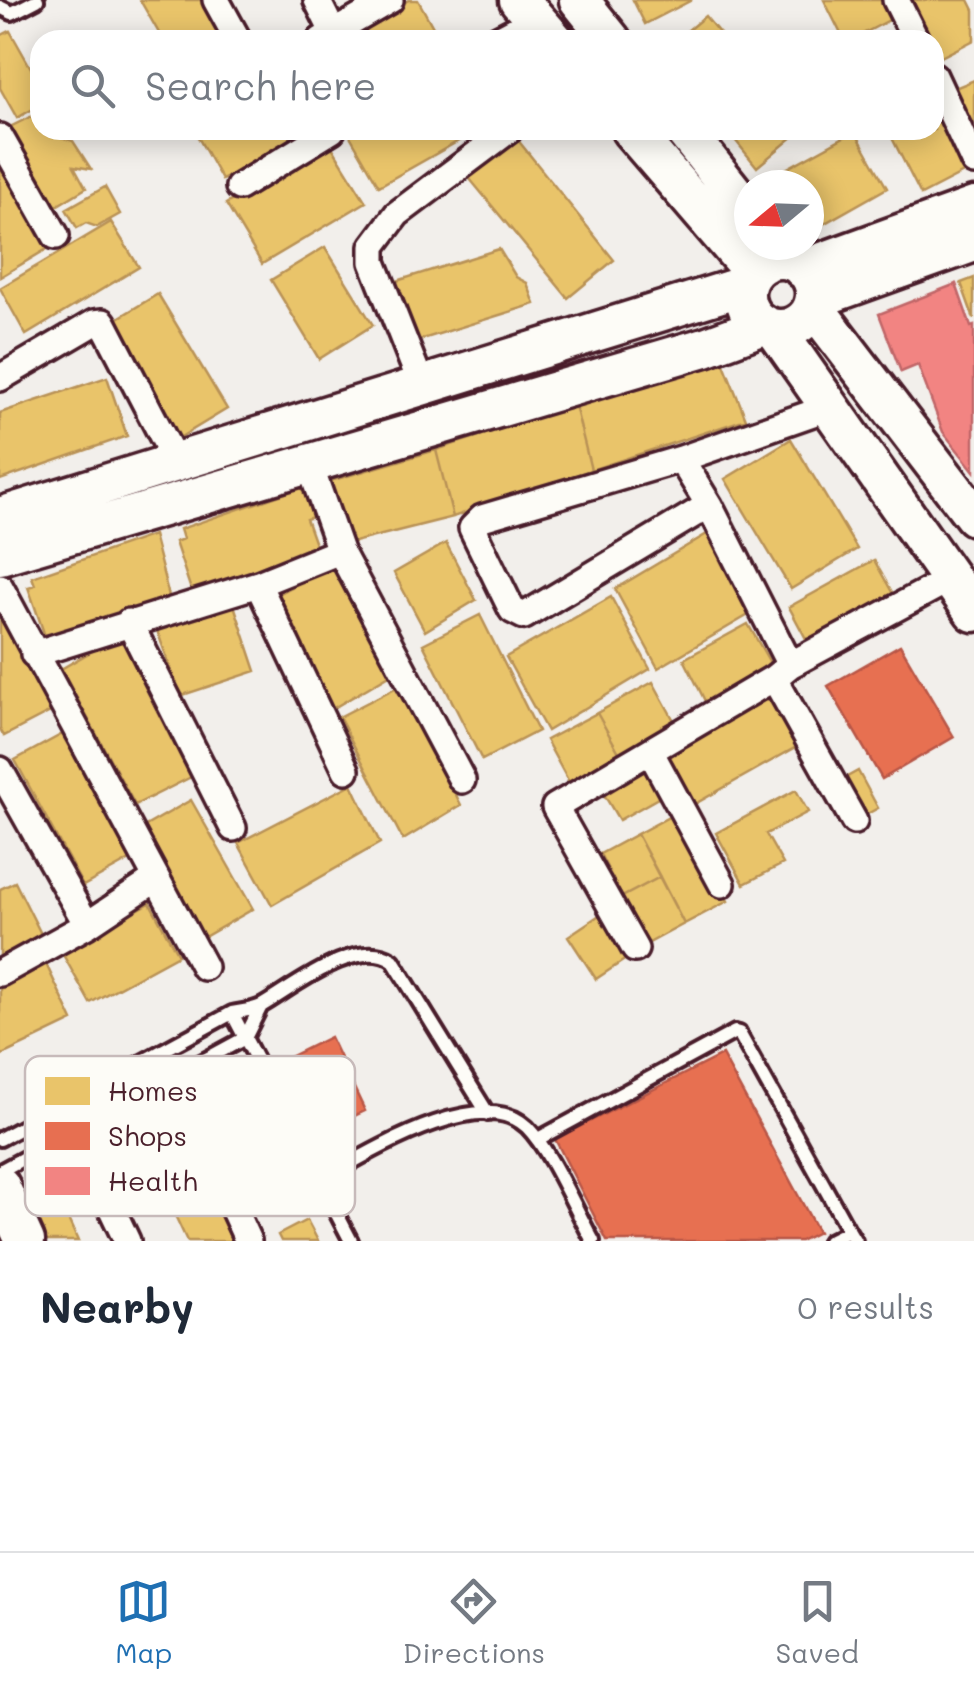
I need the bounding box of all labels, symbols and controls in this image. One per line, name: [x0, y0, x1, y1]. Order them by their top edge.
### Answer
search box: [30, 30, 944, 140]
icon: search: [65, 58, 120, 113]
text: Search here: [145, 60, 376, 110]
north arrow: [734, 170, 824, 260]
legend: [25, 1056, 355, 1216]
text: Homes: [108, 1072, 198, 1108]
text: Shops: [108, 1117, 187, 1153]
text: Health: [108, 1162, 198, 1198]
text: Nearby: [40, 1279, 194, 1334]
text: 0 results: [797, 1285, 934, 1327]
tab: Map: [115, 1574, 172, 1670]
tab: Directions: [403, 1574, 545, 1670]
tab: Saved: [776, 1574, 859, 1670]

